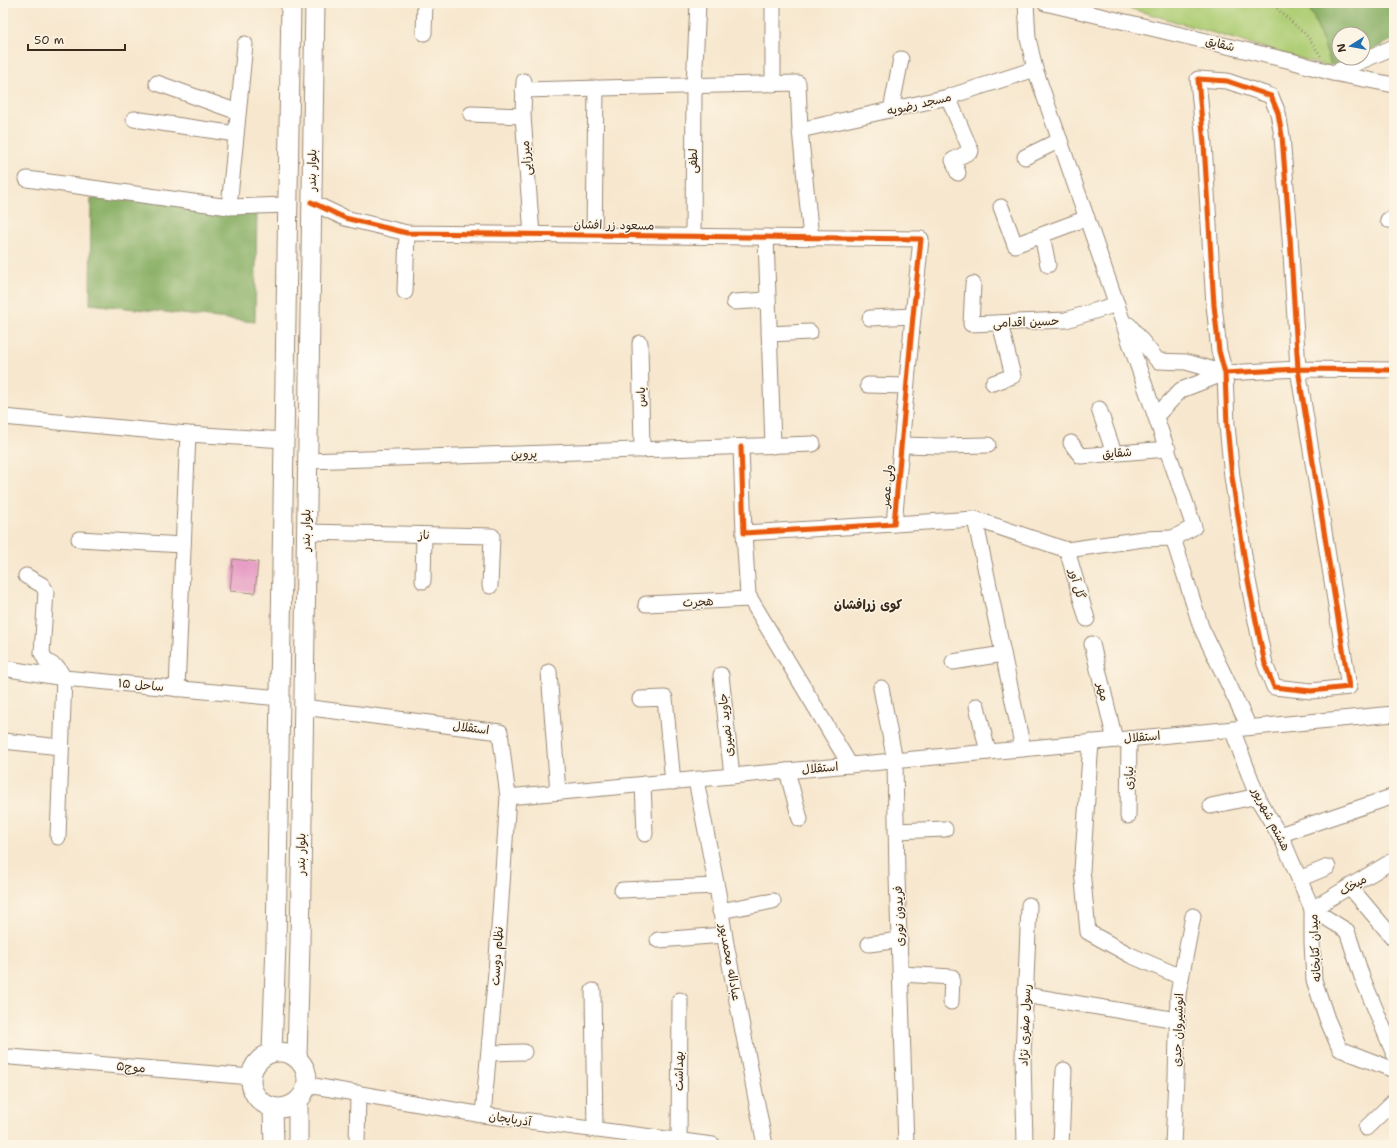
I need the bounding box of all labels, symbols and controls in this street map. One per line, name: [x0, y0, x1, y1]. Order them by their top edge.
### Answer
scale bar: [28, 26, 125, 52]
north arrow: [1331, 26, 1371, 66]
text: 50 m: [34, 32, 64, 48]
street label: شقایق: [1204, 33, 1236, 55]
text: N: [1333, 42, 1350, 54]
street label: مسجد رضویه: [885, 89, 953, 119]
street label: میرزایی: [517, 140, 535, 176]
street label: لطفی: [685, 148, 701, 174]
street label: بلوار بندر: [304, 149, 320, 192]
street label: مسعود زر افشان: [573, 216, 655, 234]
street label: حسین اقدامی: [992, 313, 1060, 331]
street label: یاس: [633, 387, 649, 407]
street label: شقایق: [1102, 444, 1132, 462]
street label: پروین: [511, 446, 537, 462]
street label: ولی عصر: [877, 464, 897, 509]
street label: بلوار بندر: [298, 509, 314, 552]
street label: ناز: [417, 527, 430, 543]
street label: گل آور: [1065, 566, 1089, 601]
street label: هجرت: [682, 593, 714, 611]
district label: کوی زرافشان: [834, 596, 902, 613]
street label: ساحل ۱۵: [117, 675, 165, 695]
street label: مهر: [1093, 680, 1113, 703]
street label: جاوید نصیری: [715, 692, 737, 758]
street label: استقلال: [452, 718, 490, 738]
street label: استقلال: [1123, 727, 1161, 747]
street label: استقلال: [801, 758, 839, 778]
street label: نیازی: [1121, 766, 1137, 790]
street label: هشتم شهریور: [1247, 784, 1294, 854]
street label: بلوار بندر: [293, 833, 309, 876]
street label: میخک: [1336, 871, 1370, 899]
street label: فریدون نوری: [890, 885, 908, 947]
street label: میدان کتابخانه: [1305, 913, 1325, 983]
street label: عباداله محمدپور: [715, 921, 745, 1002]
street label: نظام دوست: [487, 926, 508, 986]
street label: رسول صفری نژاد: [1016, 984, 1034, 1066]
street label: انوشیروان جدی: [1169, 993, 1187, 1067]
street label: بهداشت: [671, 1051, 687, 1091]
street label: موج۵: [116, 1058, 146, 1077]
street label: آذربایجان: [488, 1108, 533, 1130]

